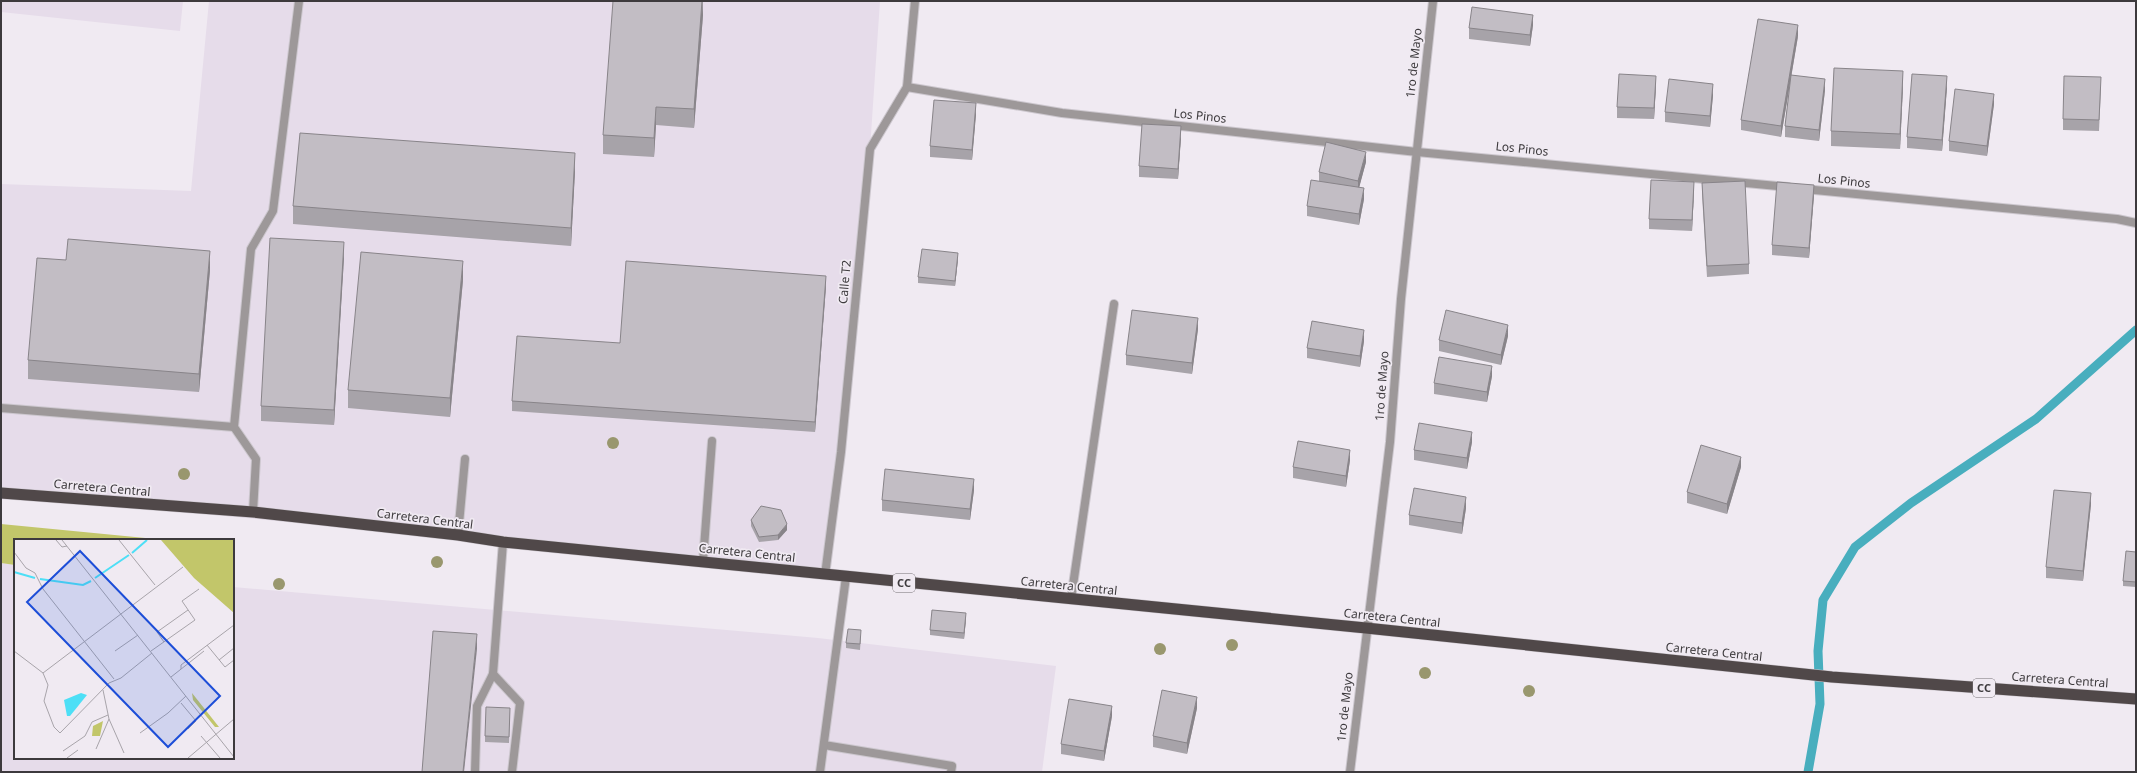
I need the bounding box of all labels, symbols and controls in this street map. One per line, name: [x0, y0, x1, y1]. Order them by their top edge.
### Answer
street label: 1ro de Mayo: [1401, 27, 1426, 99]
street label: Los Pinos: [1173, 104, 1228, 127]
street label: Los Pinos: [1495, 137, 1550, 160]
street label: Los Pinos: [1817, 169, 1872, 192]
street label: Calle T2: [834, 259, 855, 305]
street label: 1ro de Mayo: [1371, 350, 1392, 422]
street label: Carretera Central: [53, 475, 151, 500]
street label: Carretera Central: [376, 504, 474, 533]
inset map: [14, 539, 234, 759]
street label: Carretera Central: [698, 539, 796, 566]
street label: Carretera Central: [1020, 572, 1118, 599]
road number: CC: [893, 574, 915, 592]
street label: Carretera Central: [1343, 604, 1441, 631]
street label: Carretera Central: [1665, 638, 1763, 665]
street label: Carretera Central: [2011, 668, 2109, 691]
street label: 1ro de Mayo: [1332, 671, 1357, 743]
road number: CC: [1973, 679, 1995, 697]

